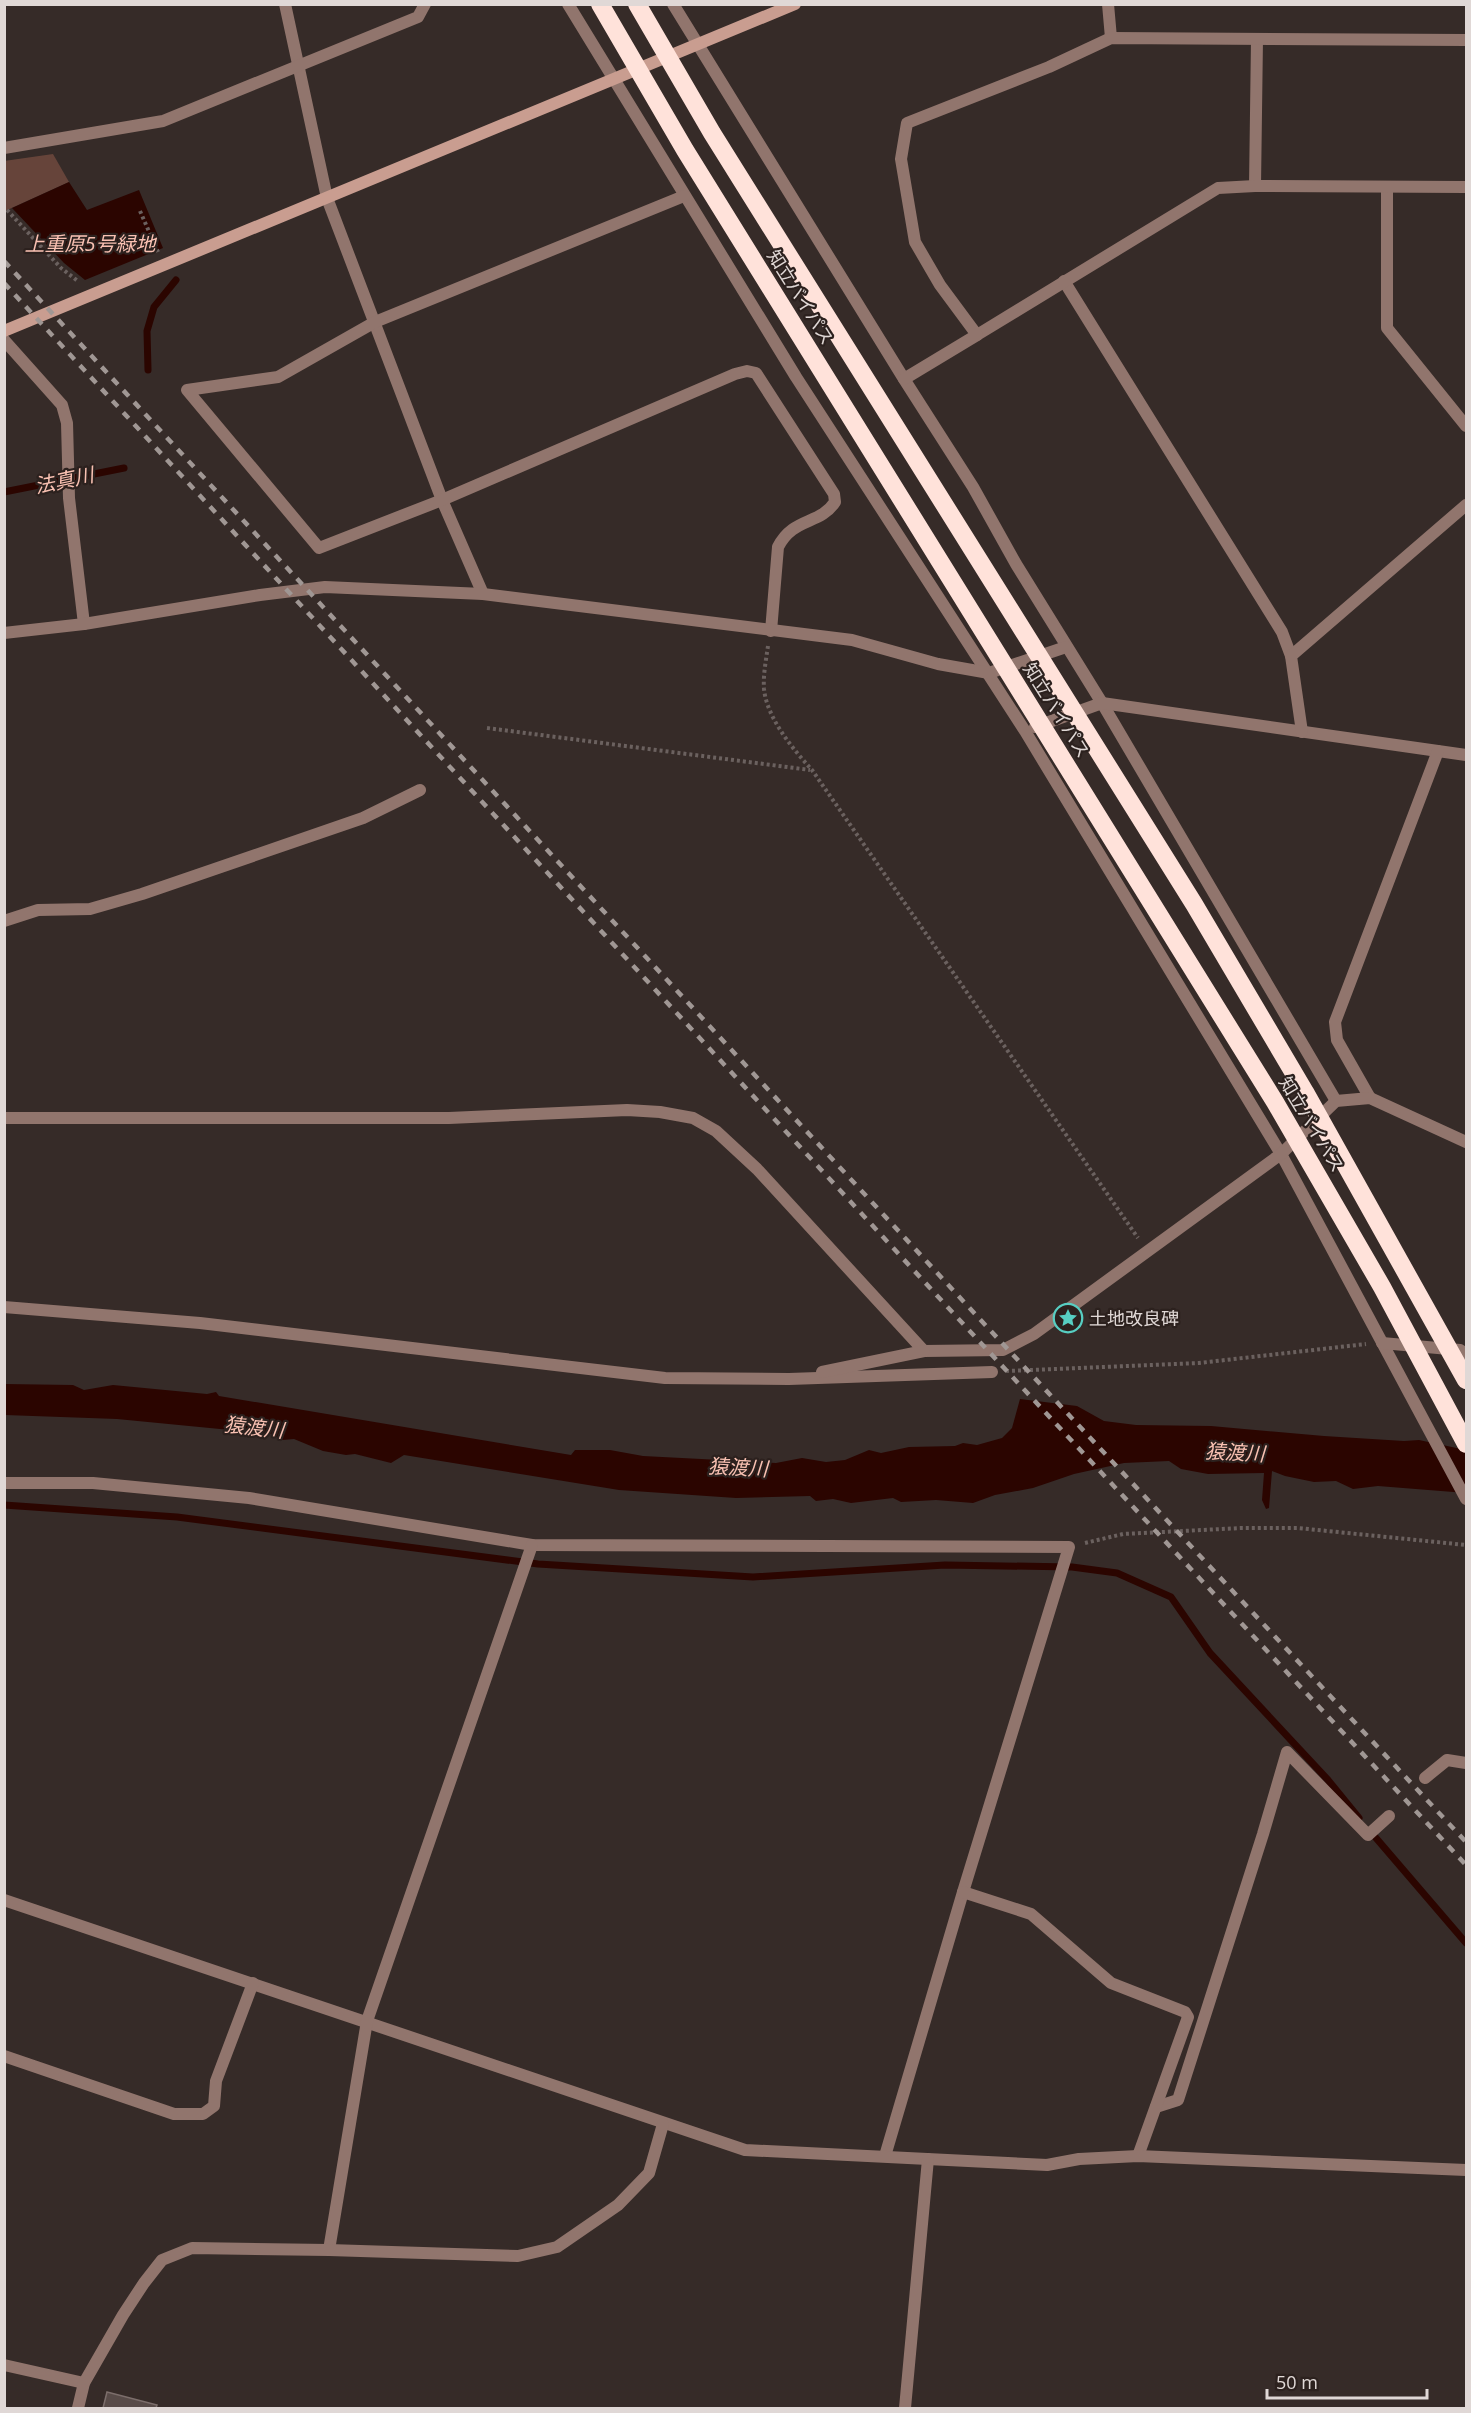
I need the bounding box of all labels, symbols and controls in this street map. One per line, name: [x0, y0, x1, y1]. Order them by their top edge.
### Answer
water label: 上重原5号緑地: [24, 230, 158, 257]
street label: 知立バイパス: [762, 245, 840, 349]
water label: 法真川: [32, 460, 98, 499]
street label: 知立バイパス: [1018, 658, 1096, 762]
street label: 知立バイパス: [1274, 1072, 1350, 1176]
place icon: 土地改良碑: [1052, 1302, 1084, 1334]
place label: 土地改良碑: [1089, 1306, 1179, 1330]
water label: 猿渡川: [223, 1410, 287, 1444]
water label: 猿渡川: [1204, 1437, 1268, 1467]
water label: 猿渡川: [707, 1452, 771, 1482]
scale bar: [1267, 2362, 1428, 2400]
text: 50 m: [1276, 2370, 1318, 2394]

